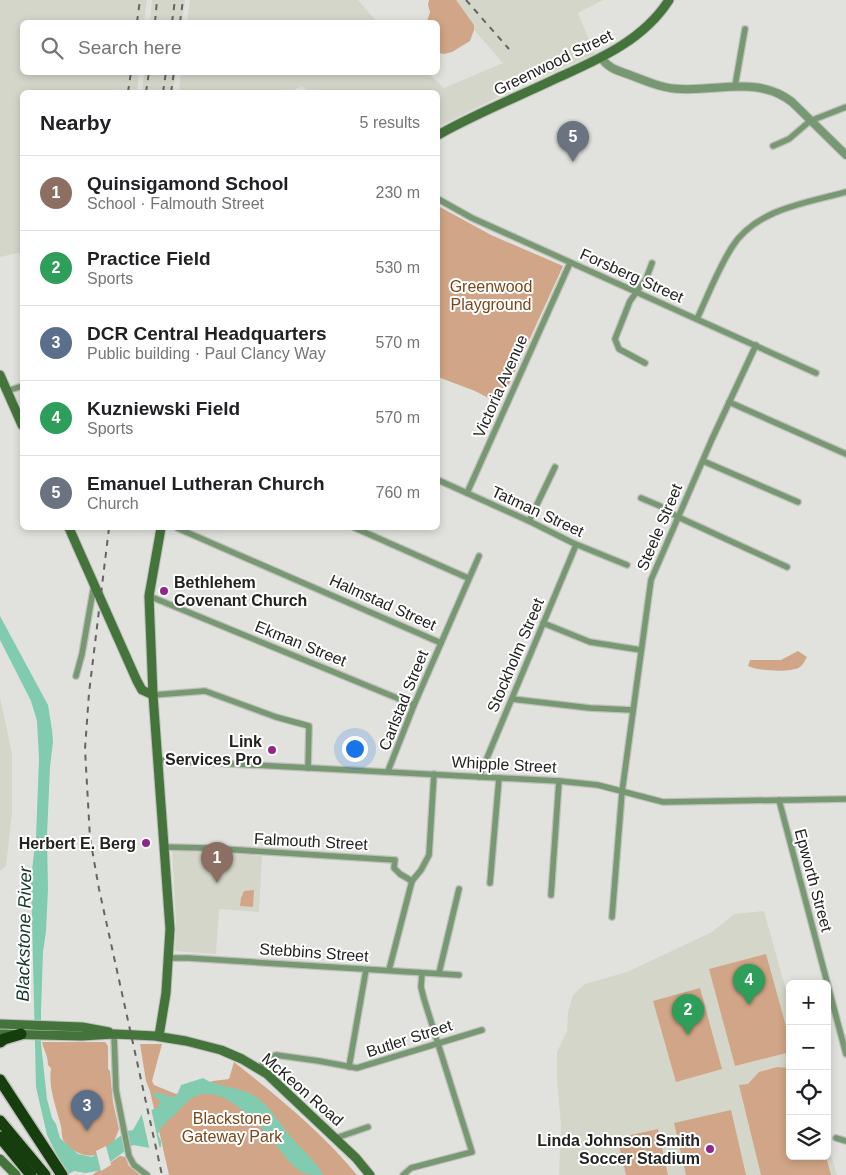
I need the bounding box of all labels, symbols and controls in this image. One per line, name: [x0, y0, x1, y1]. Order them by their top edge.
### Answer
search box: [20, 20, 440, 75]
street label: Greenwood Street: [491, 26, 616, 99]
icon: search: [38, 34, 66, 62]
text: Search here: [78, 37, 182, 58]
text: Nearby: [40, 111, 111, 134]
text: 5 results: [360, 114, 420, 131]
pin: 5: [557, 121, 589, 162]
text: Quinsigamond School: [87, 173, 289, 194]
text: 1: [52, 184, 60, 201]
text: 230 m: [376, 184, 420, 201]
text: School · Falmouth Street: [87, 195, 264, 212]
street label: Forsberg Street: [578, 245, 687, 306]
text: Practice Field: [87, 248, 211, 269]
text: 2: [52, 259, 60, 276]
text: 530 m: [376, 259, 420, 276]
text: Sports: [87, 270, 133, 287]
park label: Greenwood Playground: [450, 278, 532, 313]
text: DCR Central Headquarters: [87, 323, 327, 344]
street label: Victoria Avenue: [470, 332, 531, 440]
text: 3: [52, 334, 60, 351]
text: 570 m: [376, 334, 420, 351]
text: Public building · Paul Clancy Way: [87, 345, 326, 362]
text: Kuzniewski Field: [87, 398, 240, 419]
text: 4: [52, 409, 60, 426]
text: 570 m: [376, 409, 420, 426]
text: Sports: [87, 420, 133, 437]
text: Emanuel Lutheran Church: [87, 473, 325, 494]
street label: Steele Street: [634, 481, 686, 573]
street label: Tatman Street: [489, 483, 587, 540]
text: 5: [52, 484, 60, 501]
text: 760 m: [376, 484, 420, 501]
text: Church: [87, 495, 139, 512]
street label: Halmstad Street: [327, 571, 439, 634]
place label: Bethlehem Covenant Church: [174, 574, 307, 609]
marker: Bethlehem Covenant Church: [158, 585, 170, 597]
street label: Stockholm Street: [484, 595, 547, 715]
street label: Ekman Street: [253, 617, 349, 670]
street label: Carlstad Street: [376, 647, 432, 753]
place label: Link Services Pro: [165, 733, 262, 768]
your location: [342, 736, 368, 762]
marker: Link Services Pro: [266, 744, 278, 756]
street label: Whipple Street: [451, 753, 557, 776]
street label: Epworth Street: [792, 827, 836, 934]
street label: Falmouth Street: [254, 830, 369, 853]
place label: Herbert E. Berg: [19, 835, 136, 852]
marker: Herbert E. Berg: [140, 837, 152, 849]
pin: 1: [201, 842, 233, 883]
water label: Blackstone River: [13, 865, 35, 1002]
street label: Stebbins Street: [259, 940, 370, 965]
pin: 4: [733, 964, 765, 1005]
map controls: [786, 980, 831, 1160]
button: +: [786, 980, 831, 1025]
pin: 2: [672, 994, 704, 1035]
street label: Butler Street: [364, 1016, 455, 1060]
button: −: [786, 1025, 831, 1070]
street label: McKeon Road: [259, 1050, 347, 1129]
button: locate: [786, 1070, 831, 1115]
pin: 3: [71, 1090, 103, 1131]
park label: Blackstone Gateway Park: [182, 1110, 283, 1145]
button: layers: [786, 1115, 831, 1160]
place label: Linda Johnson Smith Soccer Stadium: [537, 1132, 700, 1167]
marker: Linda Johnson Smith Soccer Stadium: [704, 1143, 716, 1155]

